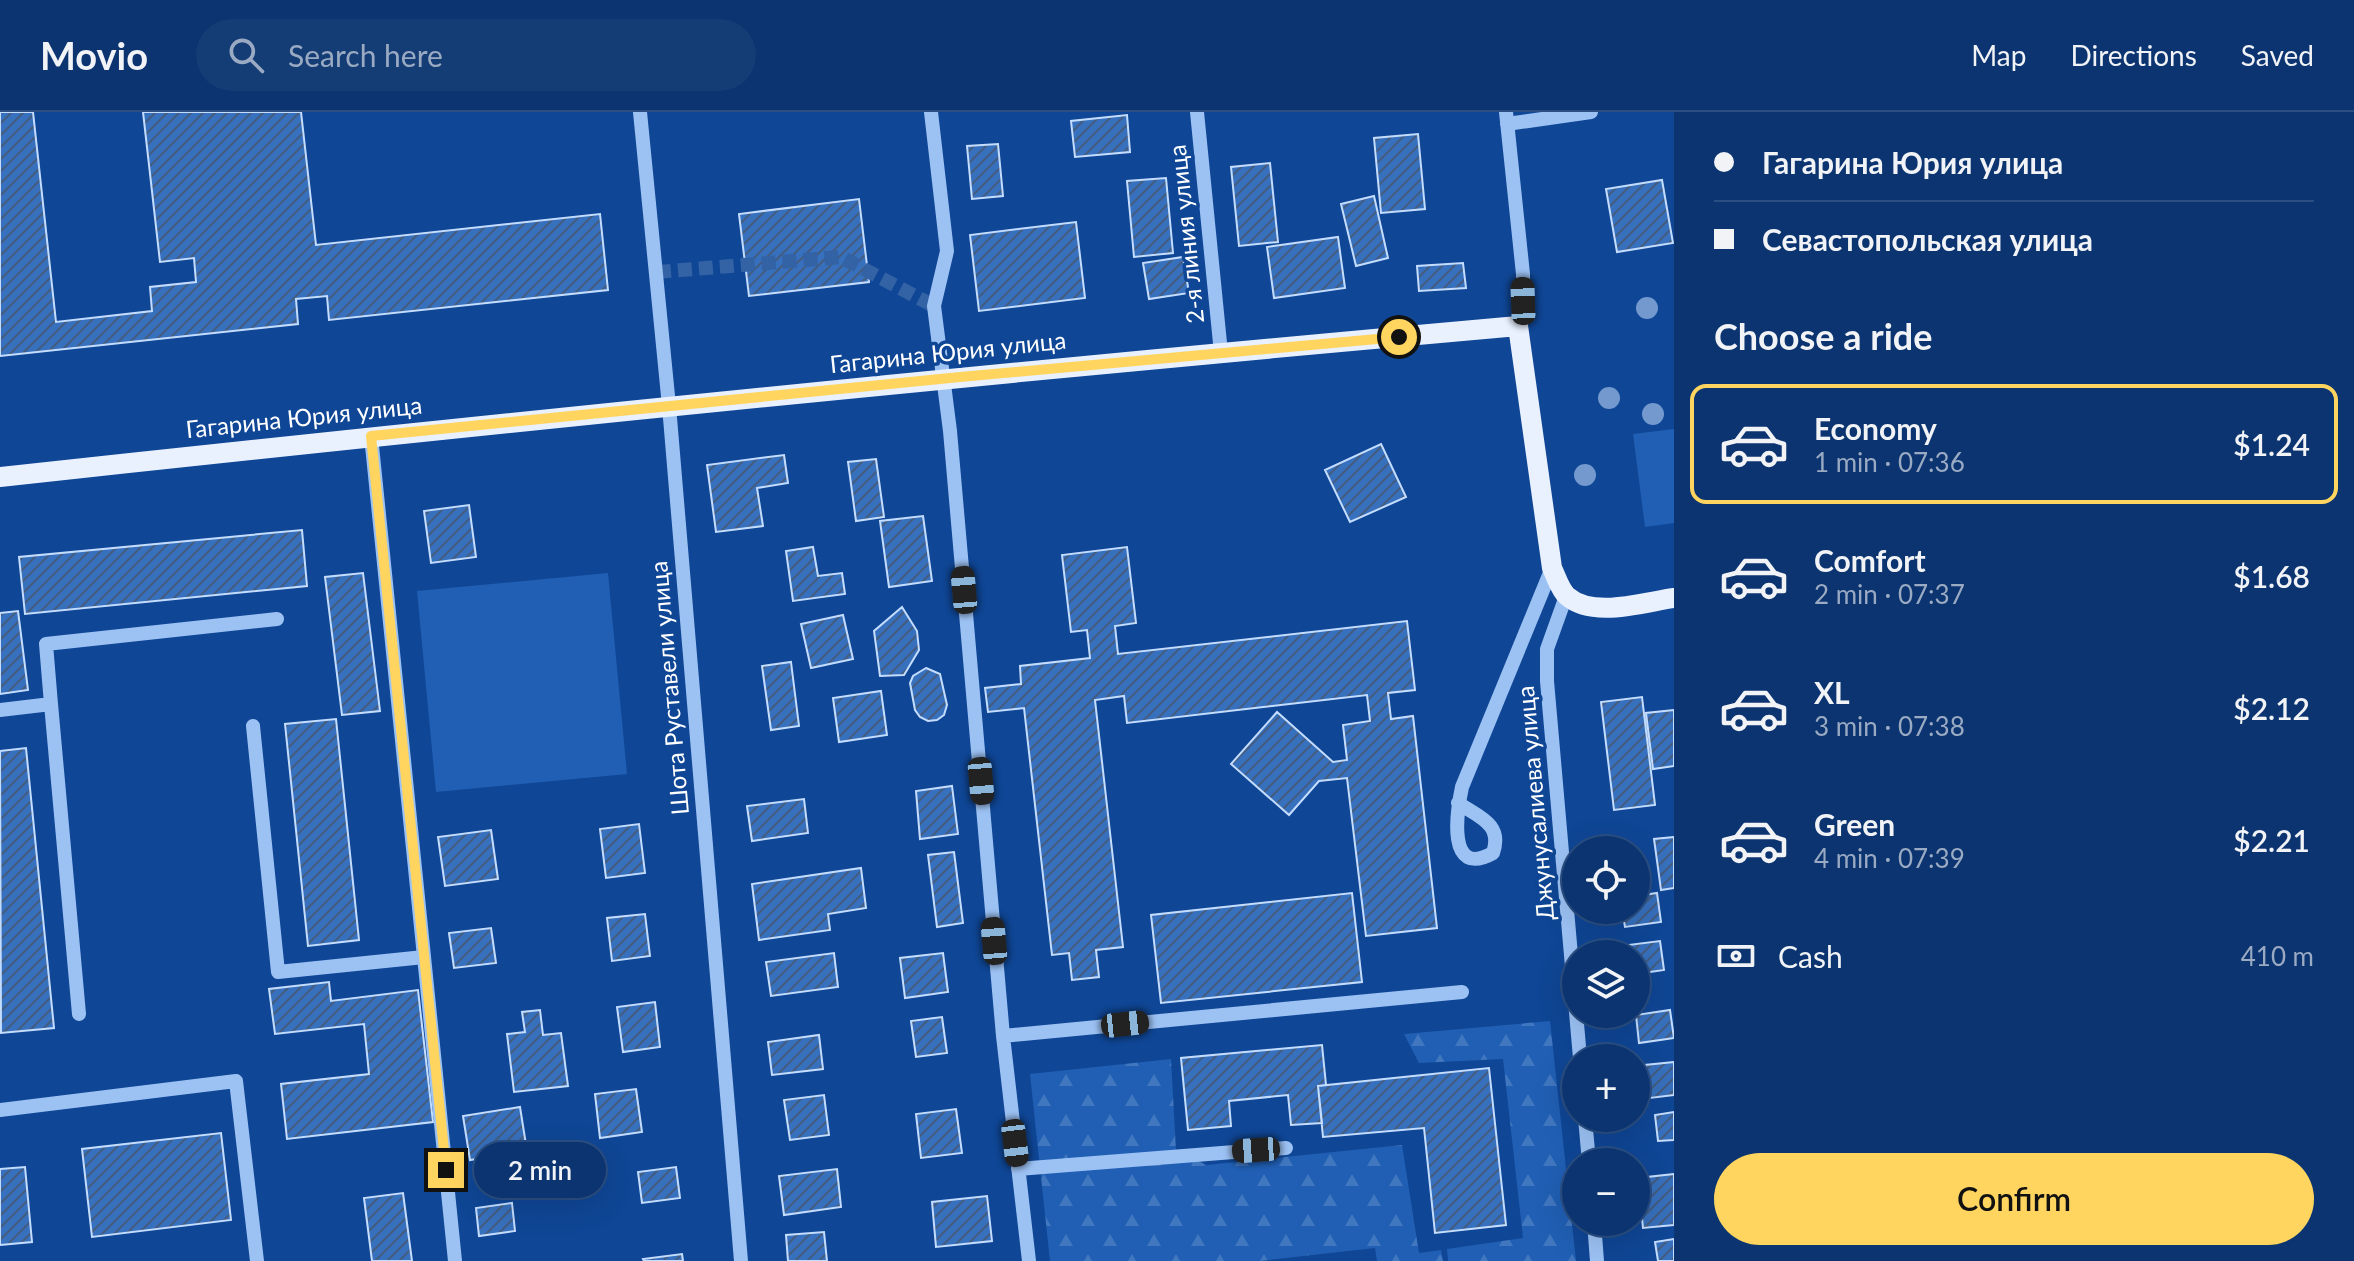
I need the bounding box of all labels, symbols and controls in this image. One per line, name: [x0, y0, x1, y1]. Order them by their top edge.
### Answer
search box: [196, 19, 756, 91]
text: Movio: [40, 32, 148, 78]
icon: search: [224, 33, 268, 77]
text: Search here: [288, 37, 443, 73]
text: Map: [1971, 38, 2026, 72]
text: Directions: [2070, 38, 2197, 72]
text: Saved: [2241, 38, 2314, 72]
street label: 2-я линия улица: [1162, 143, 1209, 325]
text: Гагарина Юрия улица: [1762, 144, 2063, 180]
text: Севастопольская улица: [1762, 221, 2093, 257]
car: [1510, 277, 1536, 325]
text: Choose a ride: [1714, 314, 1933, 358]
route start: [1381, 319, 1417, 355]
street label: Гагарина Юрия улица: [828, 325, 1067, 378]
street label: Гагарина Юрия улица: [184, 390, 423, 443]
icon: car: [1718, 408, 1790, 480]
text: Economy: [1814, 410, 1937, 446]
text: $1.24: [2233, 426, 2310, 462]
text: 1 min · 07:36: [1814, 446, 1965, 478]
icon: car: [1718, 540, 1790, 612]
text: Comfort: [1814, 542, 1926, 578]
text: $1.68: [2233, 558, 2310, 594]
street label: Шота Руставели улица: [643, 560, 694, 816]
car: [950, 565, 978, 615]
text: 2 min · 07:37: [1814, 578, 1965, 610]
icon: car: [1718, 672, 1790, 744]
text: XL: [1814, 674, 1850, 710]
street label: Джунусалиева улица: [1510, 685, 1559, 922]
text: $2.12: [2233, 690, 2310, 726]
text: 3 min · 07:38: [1814, 710, 1965, 742]
car: [967, 756, 995, 806]
icon: car: [1718, 804, 1790, 876]
text: Green: [1814, 806, 1895, 842]
text: $2.21: [2233, 822, 2310, 858]
map controls: [1562, 836, 1650, 1236]
button: locate: [1562, 836, 1650, 924]
text: 4 min · 07:39: [1814, 842, 1965, 874]
car: [980, 916, 1008, 966]
icon: cash: [1714, 934, 1758, 978]
text: Cash: [1778, 938, 1843, 974]
button: layers: [1562, 940, 1650, 1028]
text: 410 m: [2241, 940, 2314, 972]
car: [1100, 1010, 1150, 1038]
button: +: [1562, 1044, 1650, 1132]
car: [1000, 1118, 1030, 1168]
car: [1231, 1136, 1281, 1164]
callout: 2 min: [474, 1142, 606, 1198]
button: −: [1562, 1148, 1650, 1236]
route end: [428, 1152, 464, 1188]
button: Confirm: [1714, 1153, 2314, 1245]
text: 2 min: [508, 1154, 572, 1186]

